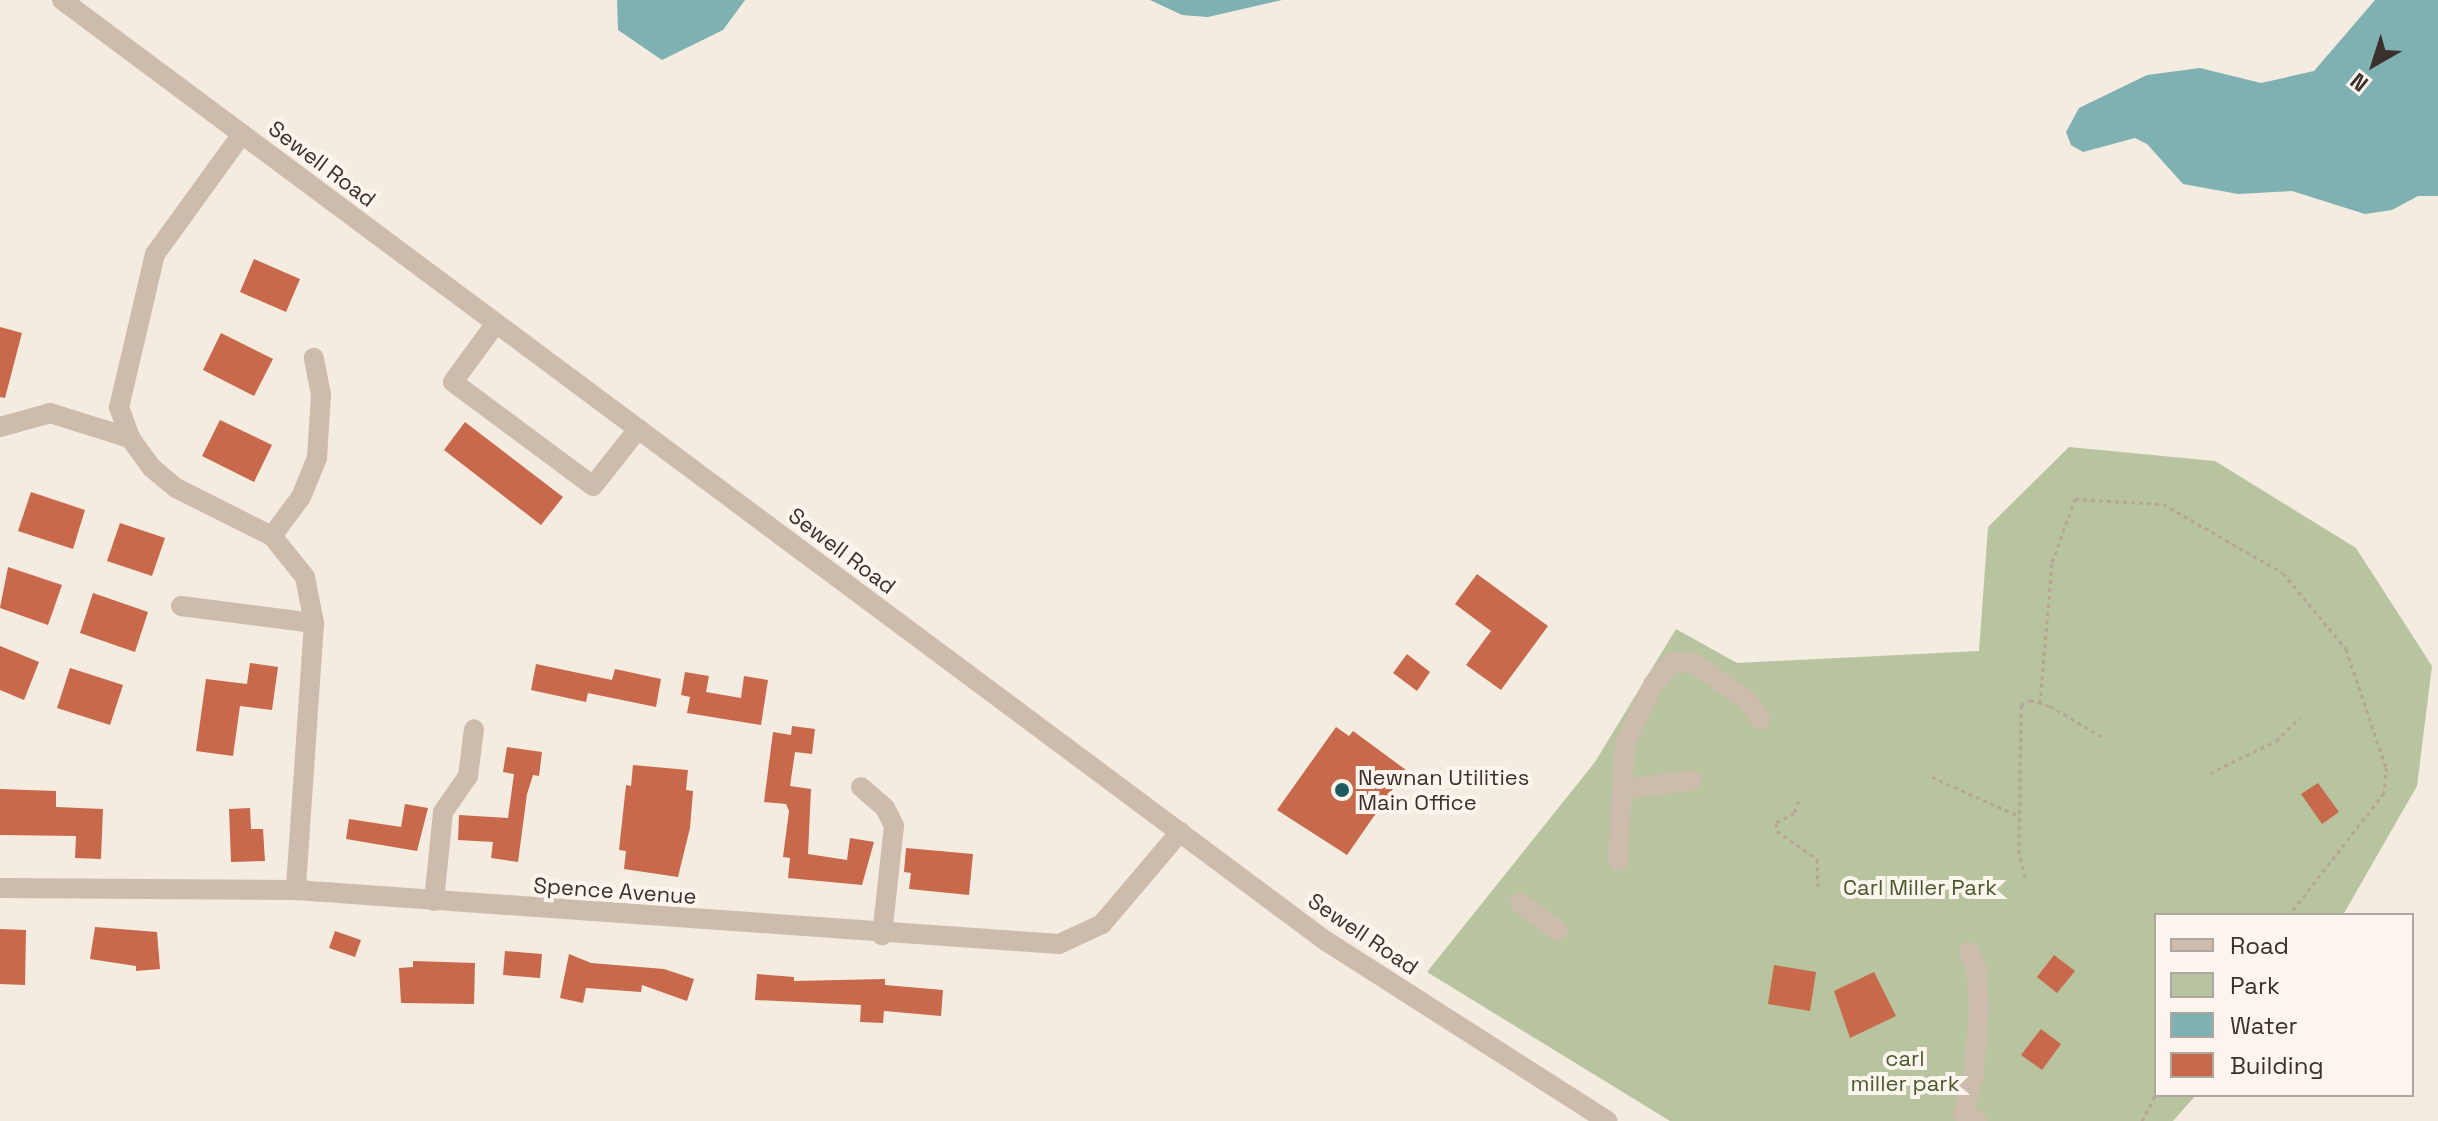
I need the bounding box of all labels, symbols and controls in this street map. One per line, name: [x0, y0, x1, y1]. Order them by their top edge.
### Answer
north arrow: [2334, 24, 2414, 104]
text: N: [2344, 67, 2373, 98]
street label: Sewell Road: [263, 115, 381, 213]
street label: Sewell Road: [783, 502, 901, 600]
place label: Newnan Utilities Main Office: [1358, 764, 1529, 816]
marker: Newnan Utilities Main Office: [1333, 781, 1351, 799]
street label: Spence Avenue: [532, 872, 698, 910]
park label: Carl Miller Park: [1843, 875, 1997, 901]
street label: Sewell Road: [1303, 888, 1423, 980]
legend: [2154, 913, 2414, 1097]
text: Road: [2230, 930, 2289, 961]
text: Park: [2230, 970, 2280, 1001]
text: Water: [2230, 1010, 2298, 1041]
park label: carl miller park: [1850, 1045, 1960, 1096]
text: Building: [2230, 1050, 2324, 1081]

